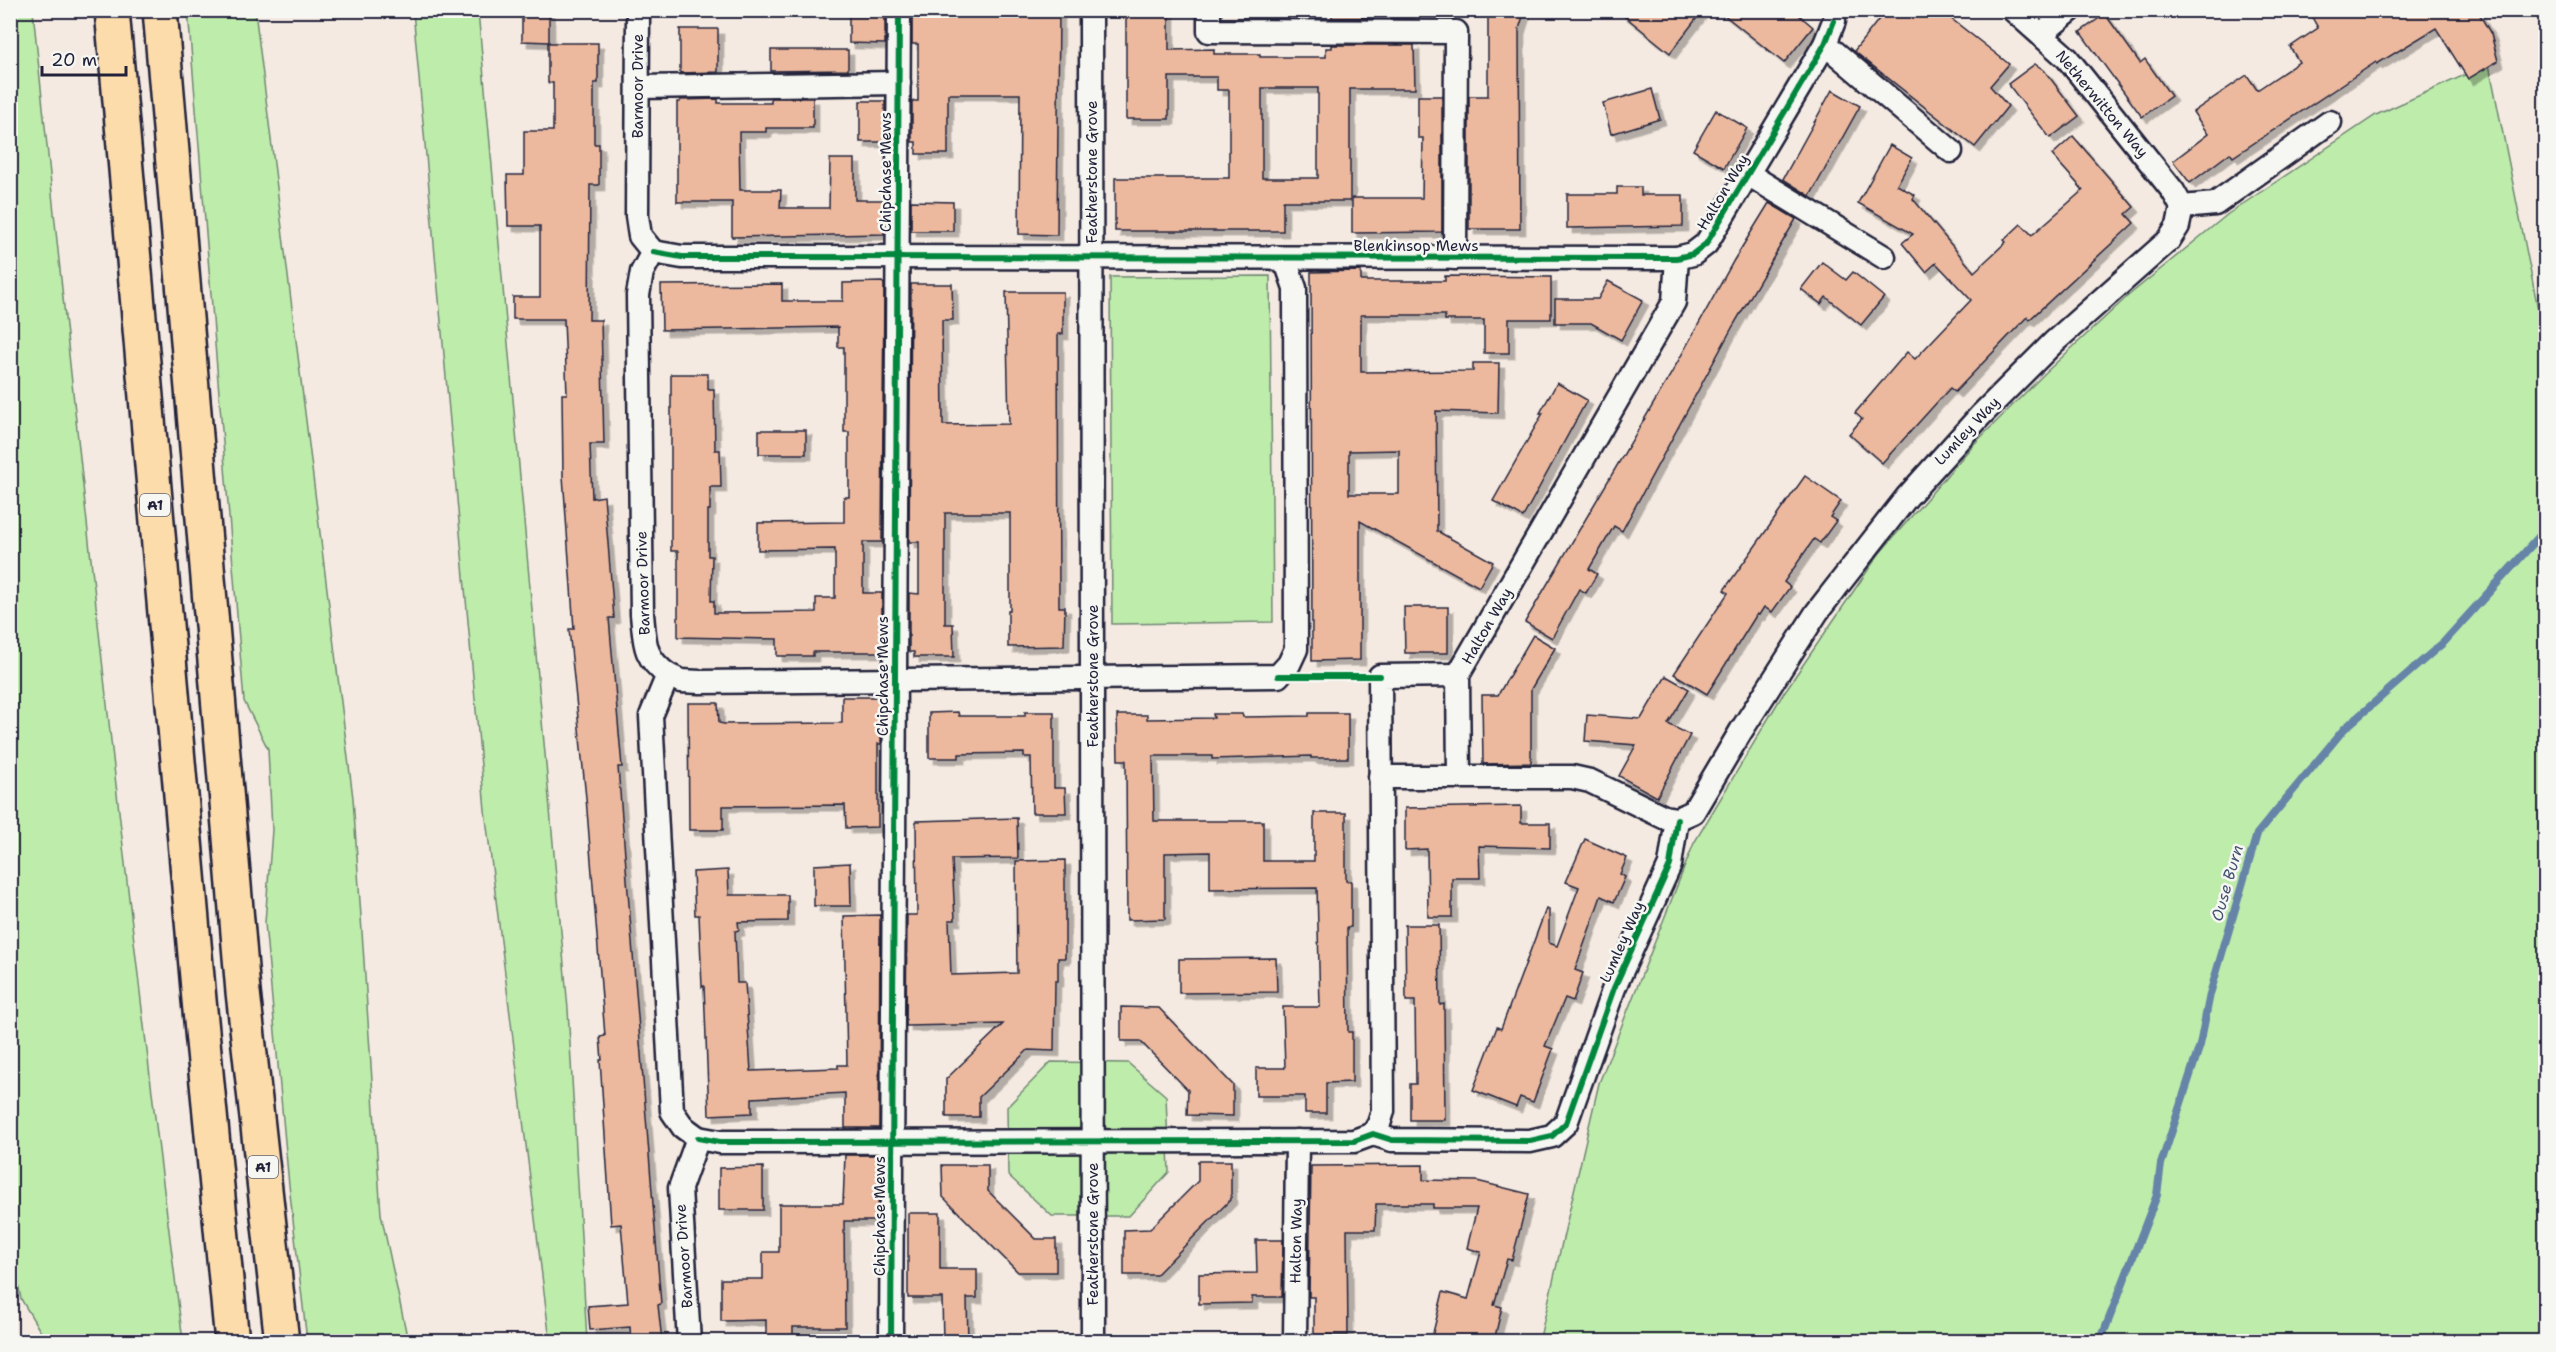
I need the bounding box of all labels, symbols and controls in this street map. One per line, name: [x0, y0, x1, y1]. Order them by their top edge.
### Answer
street label: Barmoor Drive: [628, 34, 648, 138]
scale bar: [42, 39, 126, 77]
street label: Netherwitton Way: [2051, 46, 2153, 162]
text: 20 m: [51, 48, 97, 72]
street label: Featherstone Grove: [1082, 100, 1102, 244]
street label: Chipchase Mews: [876, 112, 896, 232]
street label: Halton Way: [1692, 150, 1754, 234]
street label: Blenkinsop Mews: [1353, 236, 1479, 256]
street label: Lumley Way: [1930, 392, 2004, 470]
road number: A1: [140, 494, 170, 516]
street label: Barmoor Drive: [631, 531, 655, 635]
street label: Halton Way: [1457, 584, 1517, 668]
street label: Featherstone Grove: [1083, 604, 1103, 748]
street label: Chipchase Mews: [873, 616, 893, 736]
water label: Ouse Burn: [2206, 842, 2248, 924]
street label: Lumley Way: [1595, 898, 1649, 986]
road number: A1: [248, 1156, 278, 1178]
street label: Chipchase Mews: [870, 1156, 890, 1276]
street label: Featherstone Grove: [1083, 1162, 1103, 1306]
street label: Halton Way: [1285, 1198, 1307, 1284]
street label: Barmoor Drive: [670, 1203, 698, 1309]

